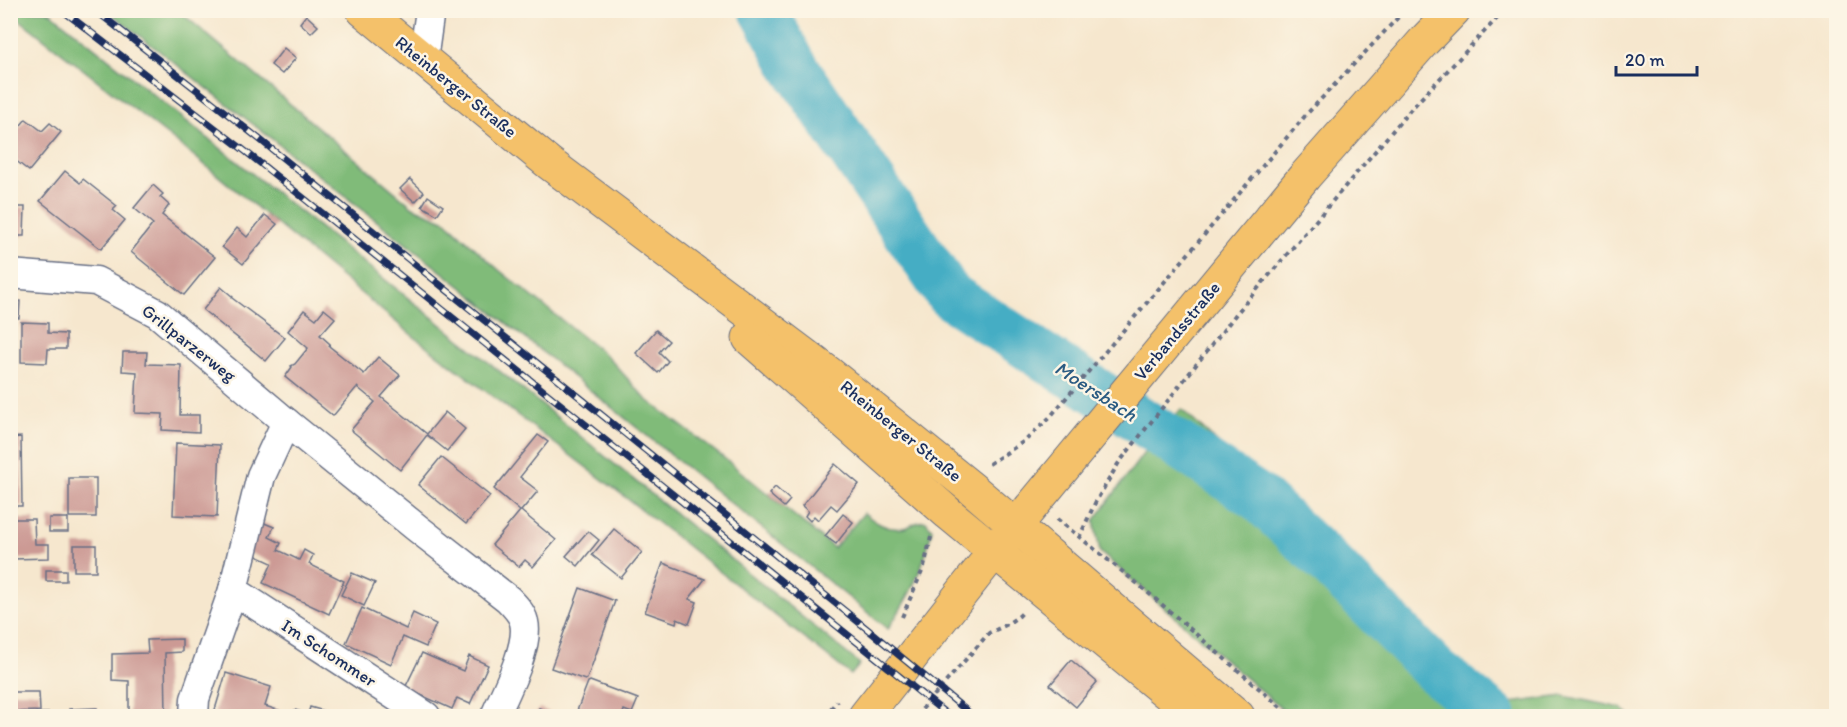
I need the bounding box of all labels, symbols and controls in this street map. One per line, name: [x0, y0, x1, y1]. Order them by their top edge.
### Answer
street label: Rheinberger Straße: [391, 31, 521, 143]
scale bar: [1616, 39, 1697, 77]
text: 20 m: [1625, 49, 1665, 71]
street label: Verbandsstraße: [1129, 277, 1225, 385]
street label: Grillparzerweg: [137, 299, 241, 387]
water label: Moersbach: [1051, 356, 1142, 427]
street label: Rheinberger Straße: [836, 375, 966, 487]
street label: Im Schommer: [278, 614, 381, 692]

